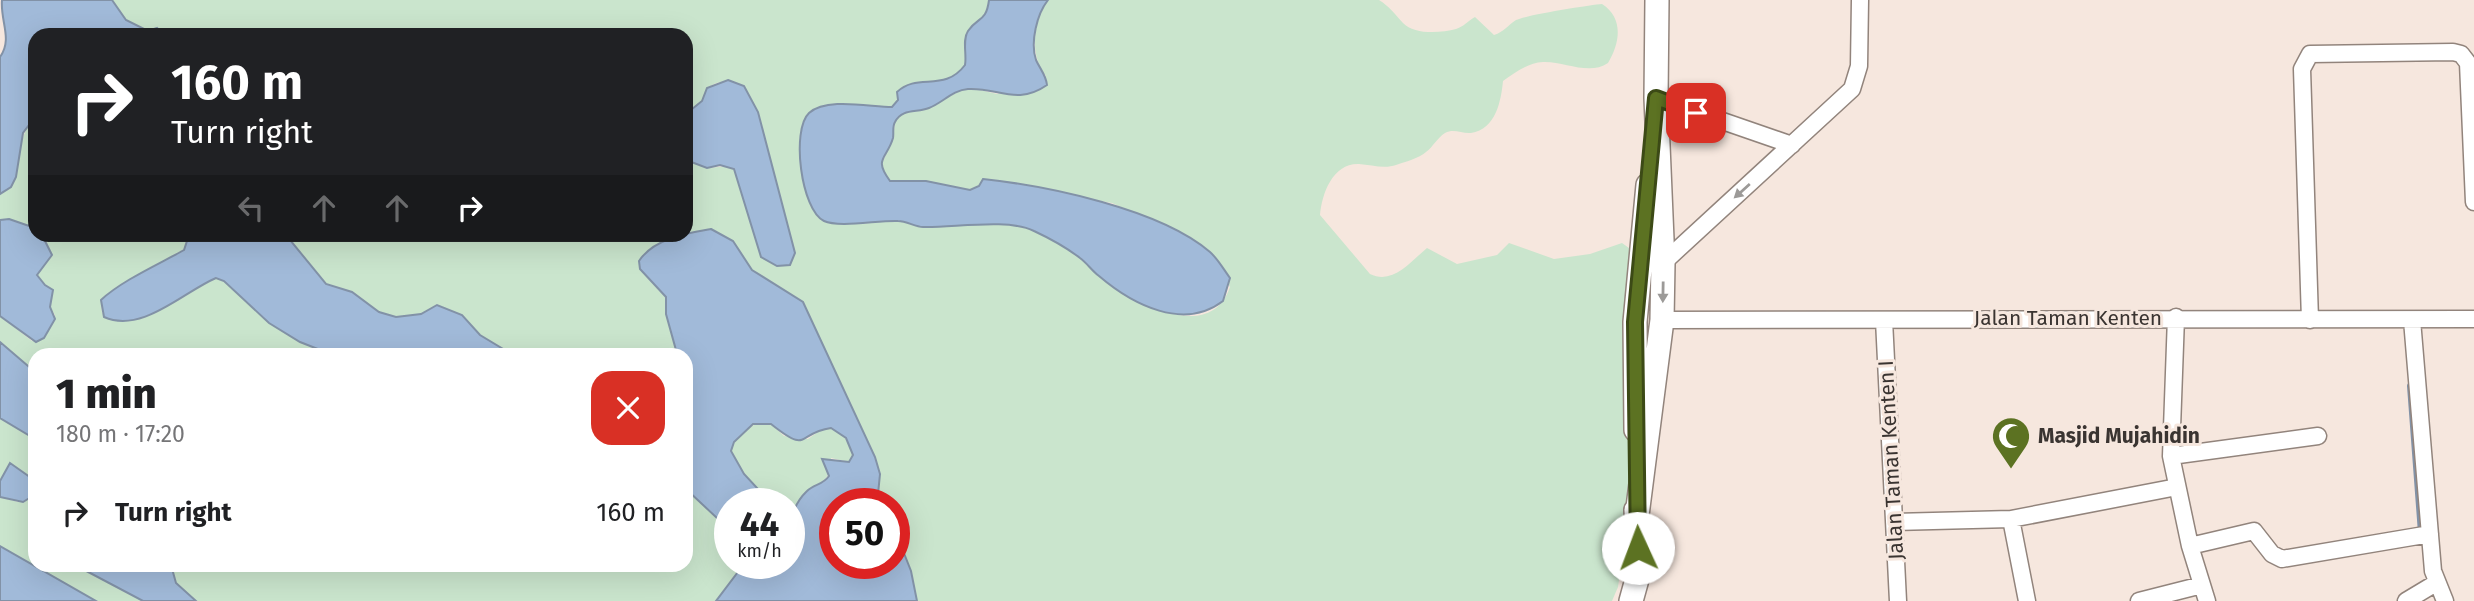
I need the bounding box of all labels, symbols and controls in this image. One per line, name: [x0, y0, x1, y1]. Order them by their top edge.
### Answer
text: 160 m: [171, 53, 303, 112]
icon: right: [56, 56, 147, 147]
pin: [1666, 83, 1726, 143]
icon: arrive: [1677, 94, 1715, 132]
text: Turn right: [171, 113, 313, 151]
one-way arrow: [1733, 183, 1750, 198]
icon: left: [232, 189, 270, 227]
icon: ahead: [305, 189, 343, 227]
icon: ahead: [378, 189, 416, 227]
icon: right: [451, 189, 489, 227]
one-way arrow: [1657, 281, 1668, 303]
street label: Jalan Taman Kenten: [1974, 305, 2162, 331]
street label: Jalan Taman Kenten I: [1873, 359, 1909, 561]
text: 1 min: [56, 369, 157, 419]
button: close: [591, 371, 665, 445]
mosque icon: Masjid Mujahidin: [1990, 415, 2032, 470]
text: 180 m · 17:20: [56, 420, 185, 448]
place label: Masjid Mujahidin: [2038, 423, 2200, 449]
speed limit sign: 50: [819, 488, 910, 579]
icon: right: [56, 494, 94, 532]
text: Turn right: [115, 497, 232, 528]
text: 160 m: [596, 497, 665, 528]
text: 44: [740, 503, 779, 545]
position arrow: [1601, 511, 1675, 585]
text: km/h: [737, 540, 782, 562]

